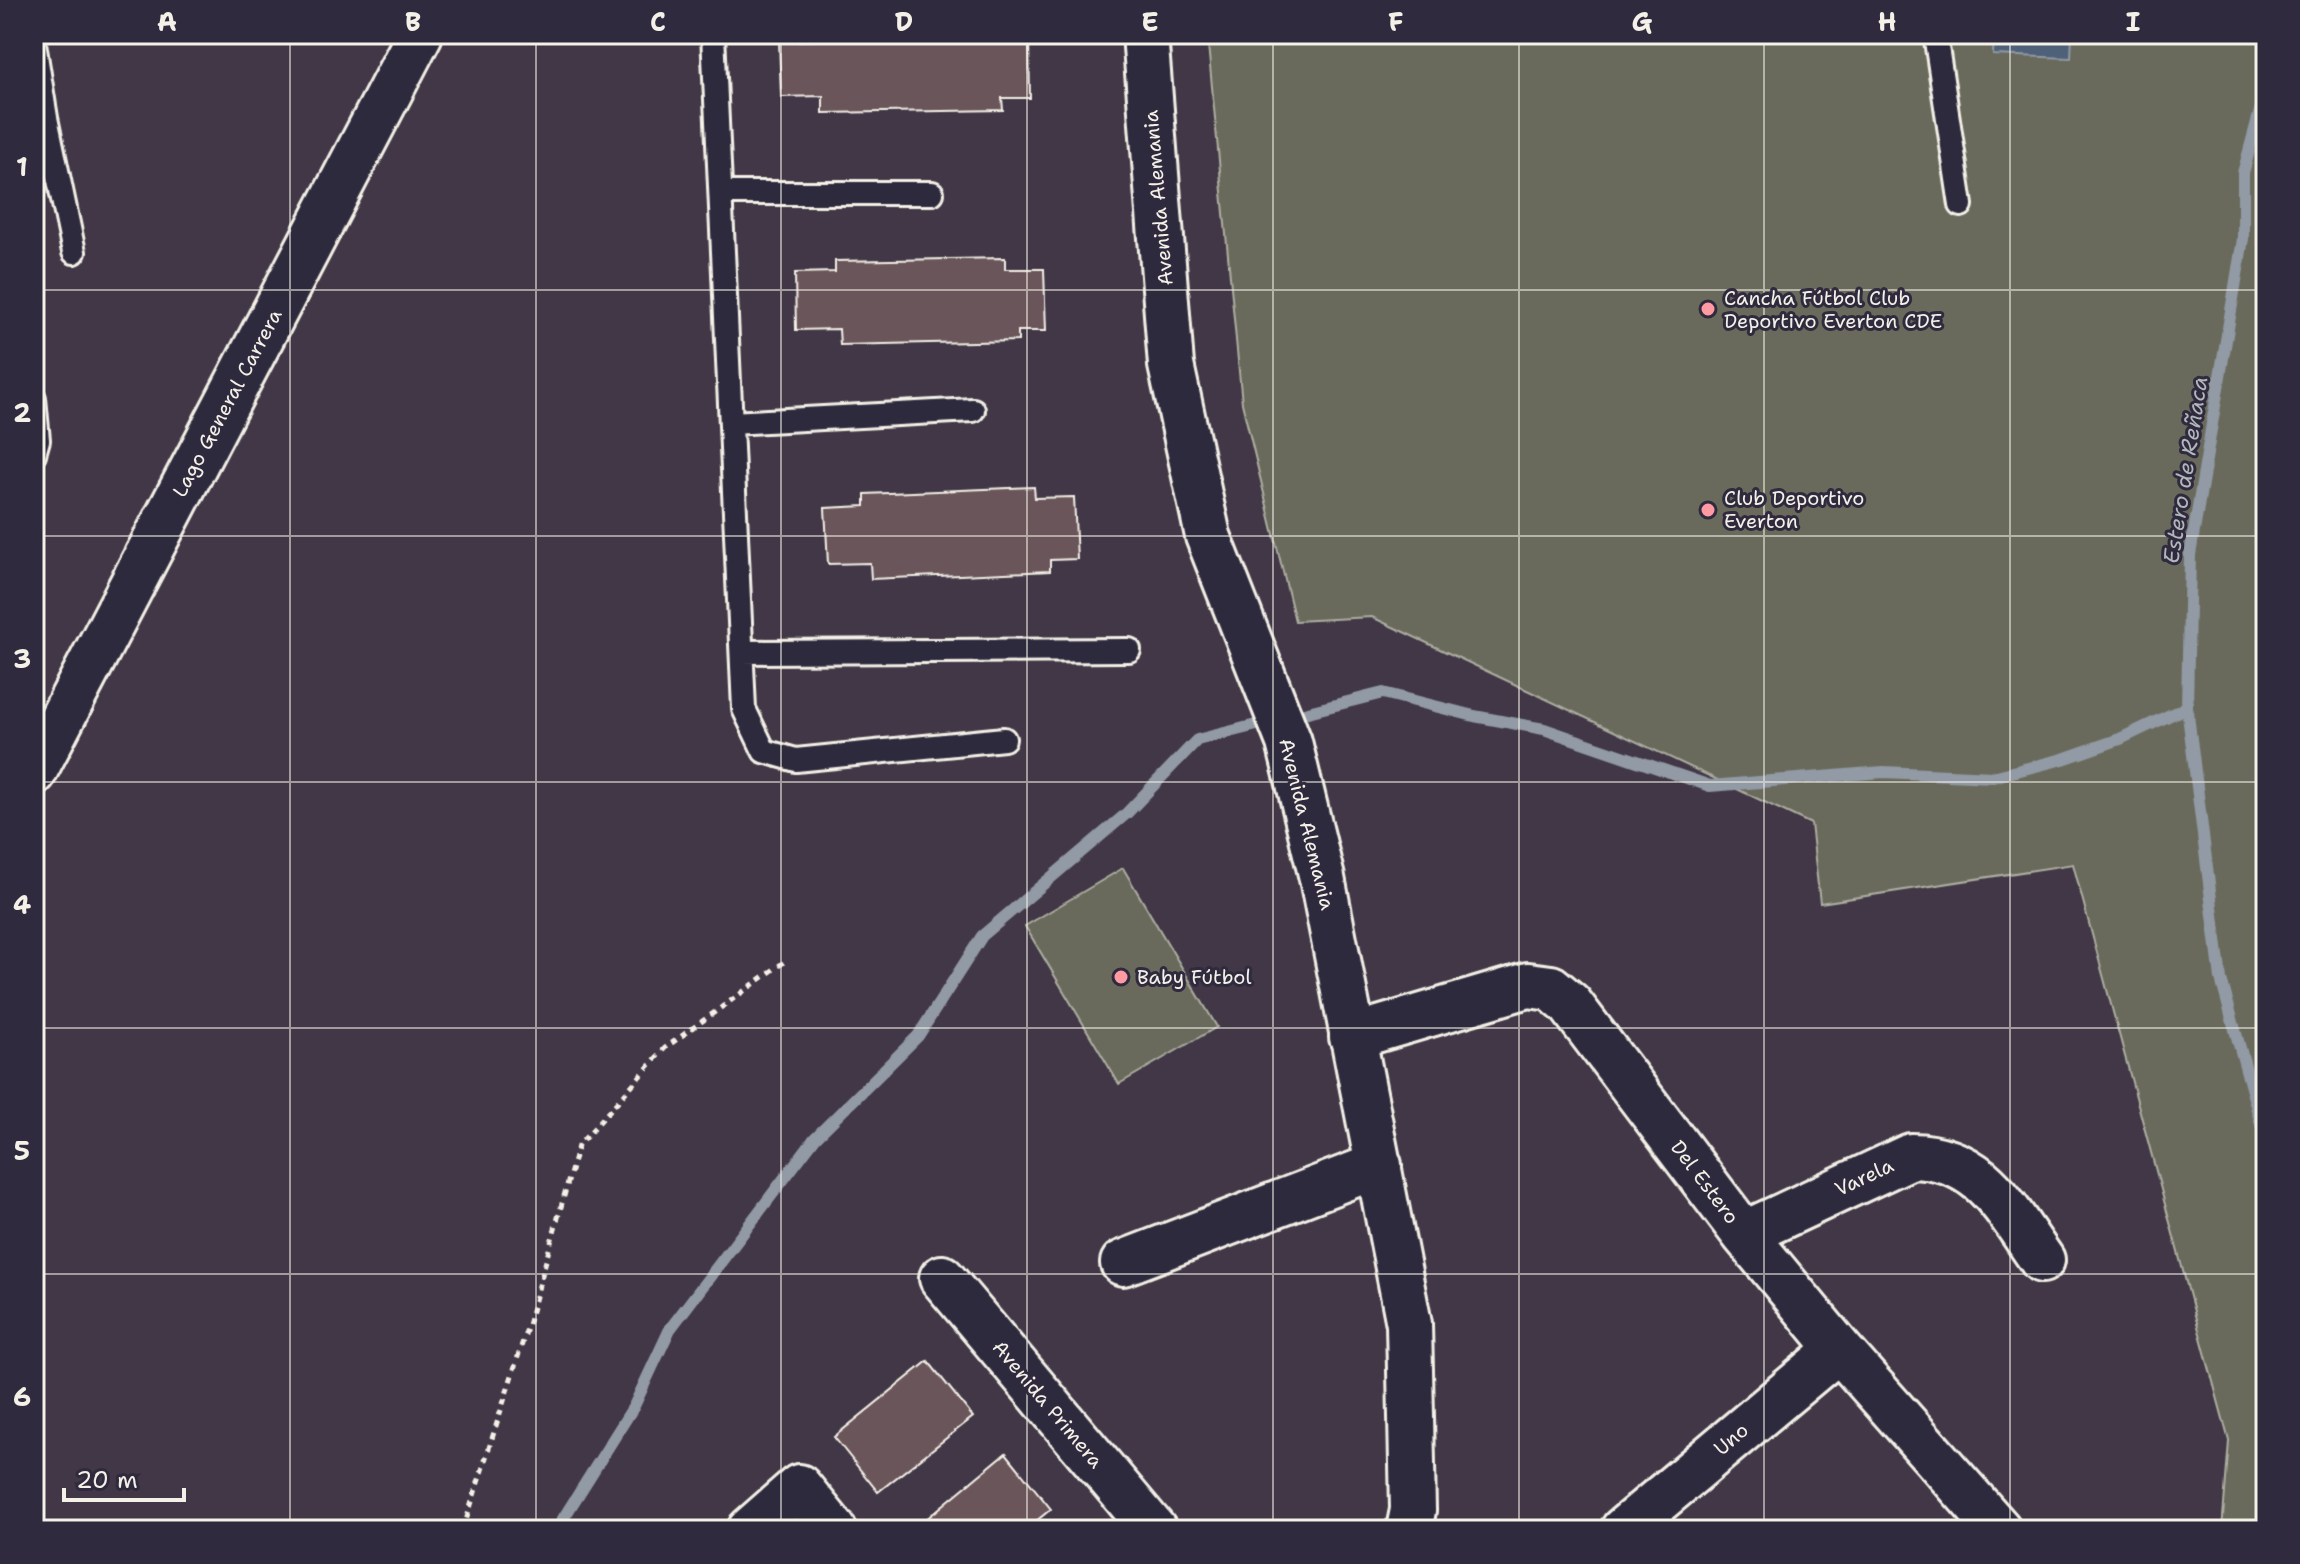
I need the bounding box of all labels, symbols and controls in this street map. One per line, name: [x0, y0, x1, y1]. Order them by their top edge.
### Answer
text: A: [157, 4, 177, 39]
text: B: [405, 4, 421, 39]
text: C: [650, 4, 666, 39]
text: D: [895, 4, 913, 39]
text: E: [1141, 4, 1159, 39]
text: F: [1388, 4, 1404, 39]
text: G: [1632, 4, 1653, 39]
text: H: [1878, 4, 1896, 39]
text: I: [2126, 4, 2140, 39]
street label: Avenida Alemania: [1137, 109, 1179, 287]
text: 1: [16, 149, 28, 184]
place label: Cancha Fútbol Club Deportivo Everton CDE: [1724, 285, 1942, 334]
marker: Cancha Fútbol Club Deportivo Everton CDE: [1699, 300, 1717, 318]
street label: Lago General Carrera: [166, 304, 288, 502]
water label: Estero de Reñaca: [2156, 374, 2215, 566]
text: 2: [13, 395, 31, 430]
place label: Club Deportivo Everton: [1724, 485, 1864, 534]
marker: Club Deportivo Everton: [1699, 501, 1717, 519]
text: 3: [13, 641, 31, 676]
street label: Avenida Alemania: [1273, 735, 1341, 913]
text: 4: [13, 887, 31, 922]
place label: Baby Fútbol: [1137, 964, 1252, 990]
marker: Baby Fútbol: [1112, 968, 1130, 986]
text: 5: [14, 1133, 30, 1168]
street label: Del Estero: [1665, 1135, 1745, 1229]
street label: Varela: [1831, 1152, 1898, 1202]
street label: Avenida Primera: [987, 1335, 1109, 1474]
text: 6: [13, 1379, 31, 1414]
street label: Uno: [1708, 1417, 1754, 1461]
scale bar: [64, 1452, 184, 1502]
text: 20 m: [76, 1464, 138, 1496]

